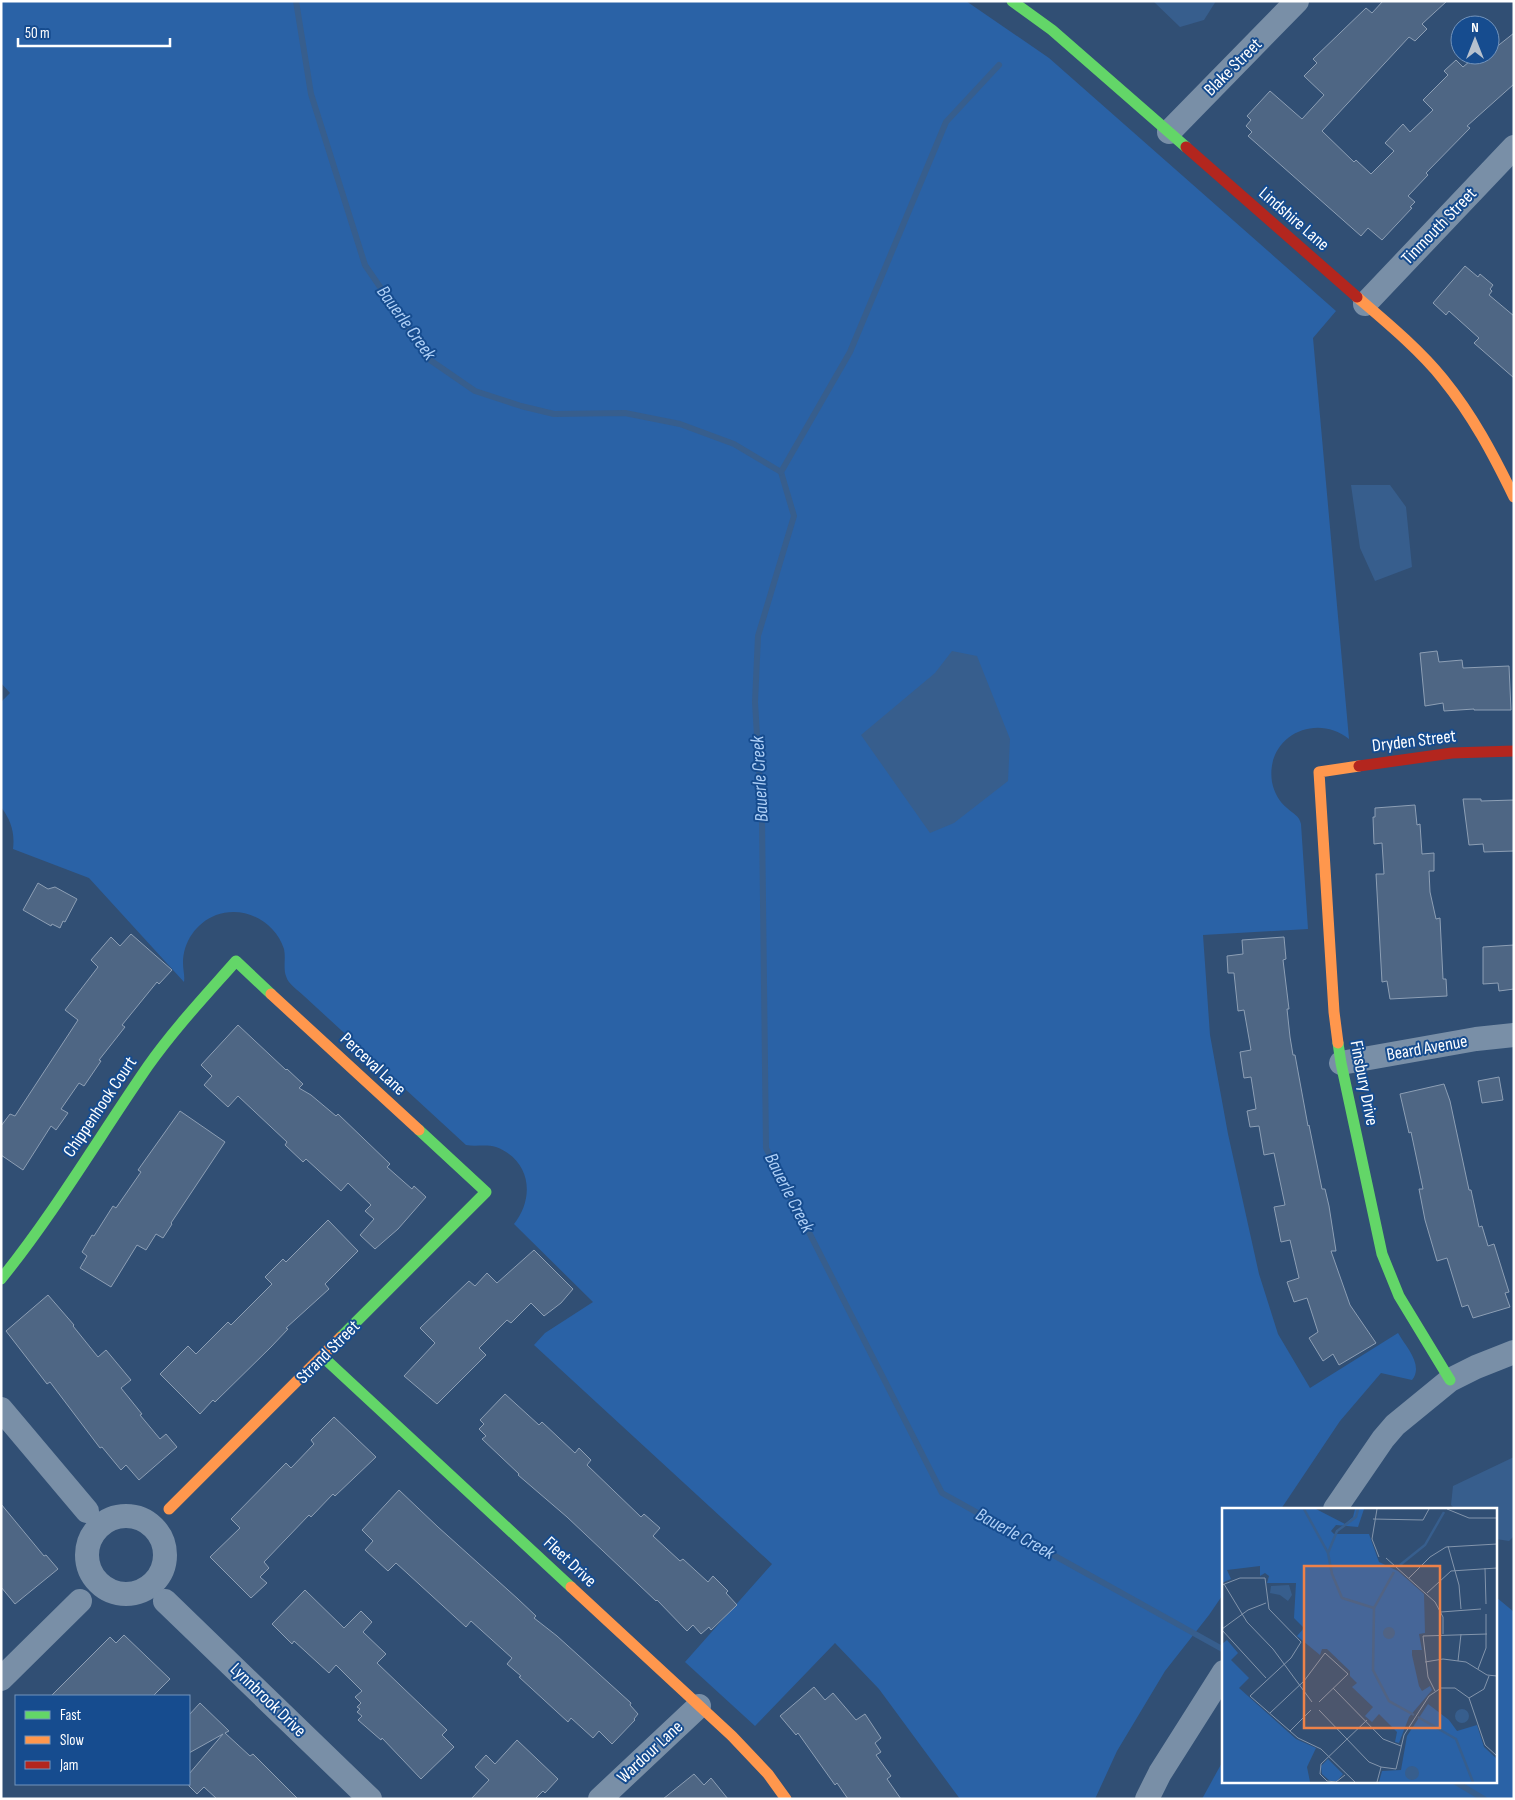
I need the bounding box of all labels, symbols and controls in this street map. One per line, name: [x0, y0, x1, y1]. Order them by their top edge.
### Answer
scale bar: [18, 15, 170, 47]
north arrow: [1450, 15, 1500, 65]
text: N: [1471, 19, 1479, 36]
text: 50 m: [25, 24, 50, 43]
street label: Blake Street: [1200, 33, 1267, 100]
street label: Lindshire Lane: [1255, 183, 1333, 255]
street label: Tinmouth Street: [1397, 183, 1481, 269]
water label: Bauerle Creek: [371, 281, 441, 365]
street label: Dryden Street: [1371, 725, 1458, 757]
water label: Bauerle Creek: [746, 734, 774, 823]
street label: Perceval Lane: [336, 1028, 410, 1100]
street label: Beard Avenue: [1385, 1031, 1469, 1065]
street label: Finsbury Drive: [1345, 1039, 1383, 1127]
street label: Chippenhook Court: [59, 1052, 142, 1161]
water label: Bauerle Creek: [759, 1149, 819, 1237]
street label: Strand Street: [292, 1316, 364, 1388]
water label: Bauerle Creek: [972, 1503, 1059, 1565]
inset map: [1222, 1508, 1498, 1782]
street label: Fleet Drive: [539, 1532, 601, 1592]
street label: Lynnbrook Drive: [226, 1659, 310, 1741]
legend: [15, 1695, 190, 1785]
text: Fast: [60, 1706, 82, 1725]
street label: Wardour Lane: [613, 1716, 687, 1788]
text: Slow: [60, 1731, 84, 1750]
text: Jam: [59, 1756, 78, 1775]

